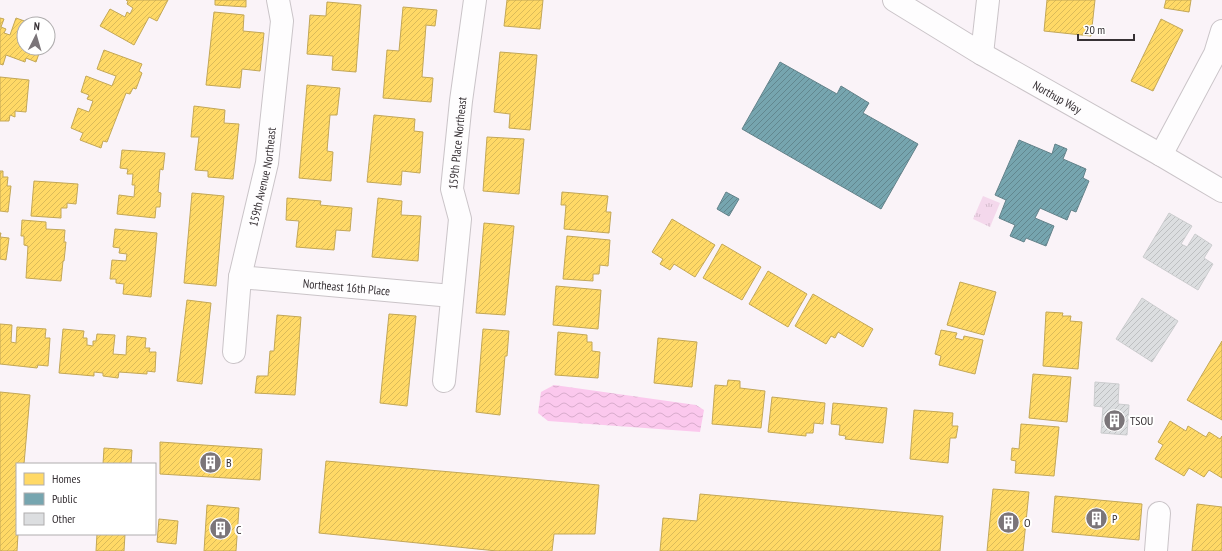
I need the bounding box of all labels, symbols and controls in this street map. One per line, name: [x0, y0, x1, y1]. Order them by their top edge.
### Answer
north arrow: [16, 16, 56, 56]
scale bar: [1078, 16, 1134, 42]
text: N: [33, 19, 40, 33]
text: 20 m: [1084, 22, 1105, 37]
street label: Northup Way: [1031, 77, 1085, 117]
street label: 159th Place Northeast: [445, 95, 469, 190]
street label: 159th Avenue Northeast: [245, 126, 278, 228]
street label: Northeast 16th Place: [302, 275, 391, 298]
building icon: TSOU: [1102, 407, 1128, 433]
place label: TSOU: [1130, 413, 1153, 428]
building icon: B: [197, 449, 223, 475]
place label: B: [226, 455, 232, 470]
legend: [16, 463, 156, 535]
text: Homes: [52, 471, 80, 486]
text: Public: [52, 491, 78, 506]
building icon: P: [1084, 505, 1110, 531]
building icon: O: [995, 509, 1021, 535]
text: Other: [52, 511, 76, 526]
place label: P: [1112, 511, 1118, 526]
place label: O: [1024, 515, 1031, 530]
building icon: C: [208, 516, 234, 542]
place label: C: [236, 522, 242, 537]

